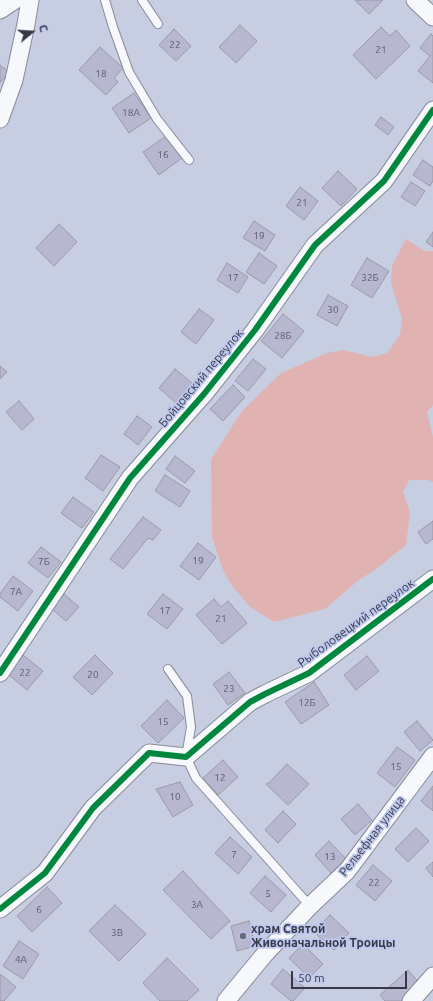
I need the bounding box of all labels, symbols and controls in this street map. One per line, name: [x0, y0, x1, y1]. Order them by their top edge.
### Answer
north arrow: [12, 12, 52, 52]
text: С: [37, 23, 50, 33]
house number: 22: [169, 39, 181, 51]
house number: 21: [375, 44, 387, 56]
house number: 18: [95, 68, 107, 80]
house number: 18А: [122, 107, 140, 119]
house number: 16: [157, 149, 169, 161]
house number: 21: [296, 197, 308, 209]
house number: 19: [253, 230, 265, 242]
house number: 17: [227, 272, 239, 284]
house number: 32Б: [361, 272, 379, 284]
house number: 30: [327, 304, 339, 316]
street label: Бойцовский переулок: [156, 326, 246, 430]
house number: 28Б: [274, 330, 292, 342]
house number: 19: [192, 555, 204, 567]
house number: 7Б: [38, 556, 50, 568]
street label: Рыболовецкий переулок: [295, 576, 417, 670]
house number: 7А: [10, 586, 22, 598]
house number: 17: [159, 605, 171, 617]
house number: 21: [215, 613, 227, 625]
house number: 22: [19, 667, 31, 679]
house number: 20: [87, 669, 99, 681]
house number: 23: [223, 683, 235, 695]
house number: 12Б: [298, 697, 316, 709]
house number: 15: [157, 716, 169, 728]
house number: 15: [390, 761, 402, 773]
house number: 12: [214, 772, 226, 784]
house number: 10: [169, 791, 181, 803]
street label: Рельефная улица: [336, 793, 408, 879]
house number: 7: [231, 849, 237, 861]
house number: 13: [324, 851, 336, 863]
house number: 22: [368, 877, 380, 889]
house number: 5: [265, 888, 271, 900]
house number: 3А: [191, 899, 203, 911]
house number: 6: [36, 904, 42, 916]
place label: храм Святой Живоначальной Троицы: [251, 922, 395, 950]
house number: 3В: [111, 927, 123, 939]
marker: храм Святой Живоначальной Троицы: [238, 931, 248, 941]
house number: 4А: [15, 954, 27, 966]
scale bar: [293, 963, 409, 989]
text: 50 m: [298, 971, 325, 984]

